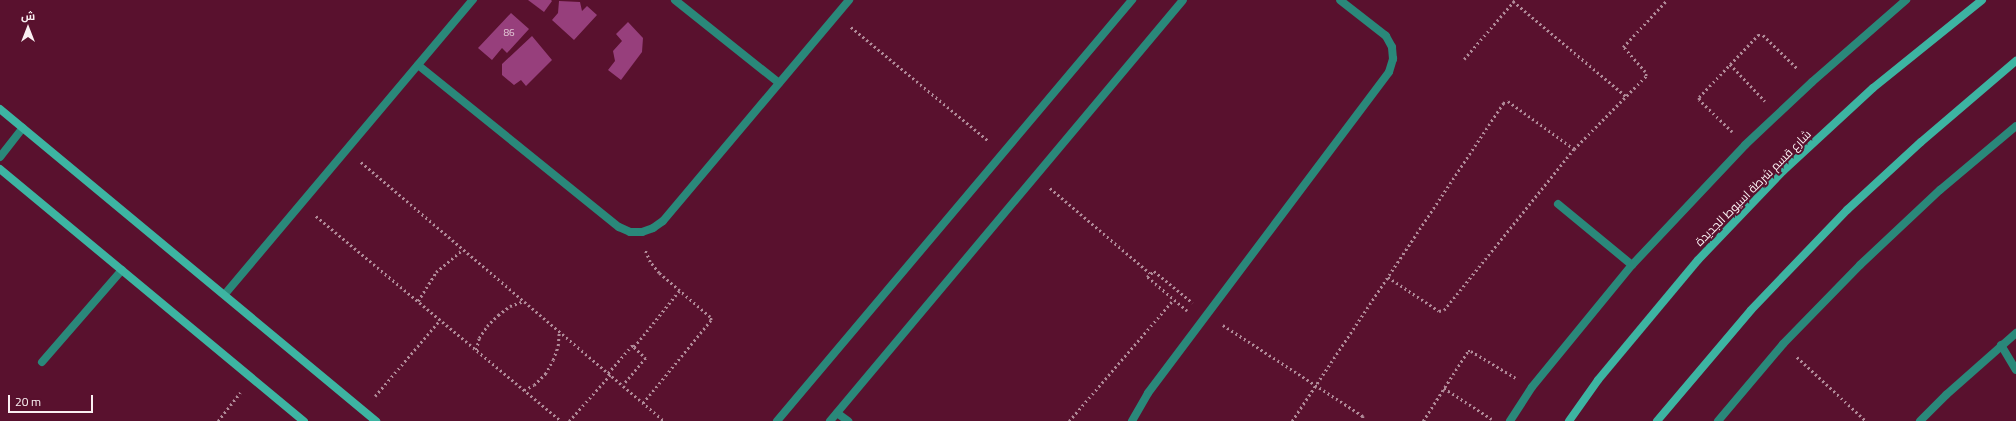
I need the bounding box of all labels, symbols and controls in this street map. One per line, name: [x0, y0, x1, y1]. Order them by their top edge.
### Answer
text: ش: [21, 6, 35, 26]
north arrow: [8, 8, 48, 48]
house number: 86: [503, 27, 515, 39]
street label: شارع قسم شرطة اسيوط الجديدة: [1692, 127, 1814, 249]
scale bar: [10, 387, 95, 413]
text: 20 m: [15, 390, 41, 413]

